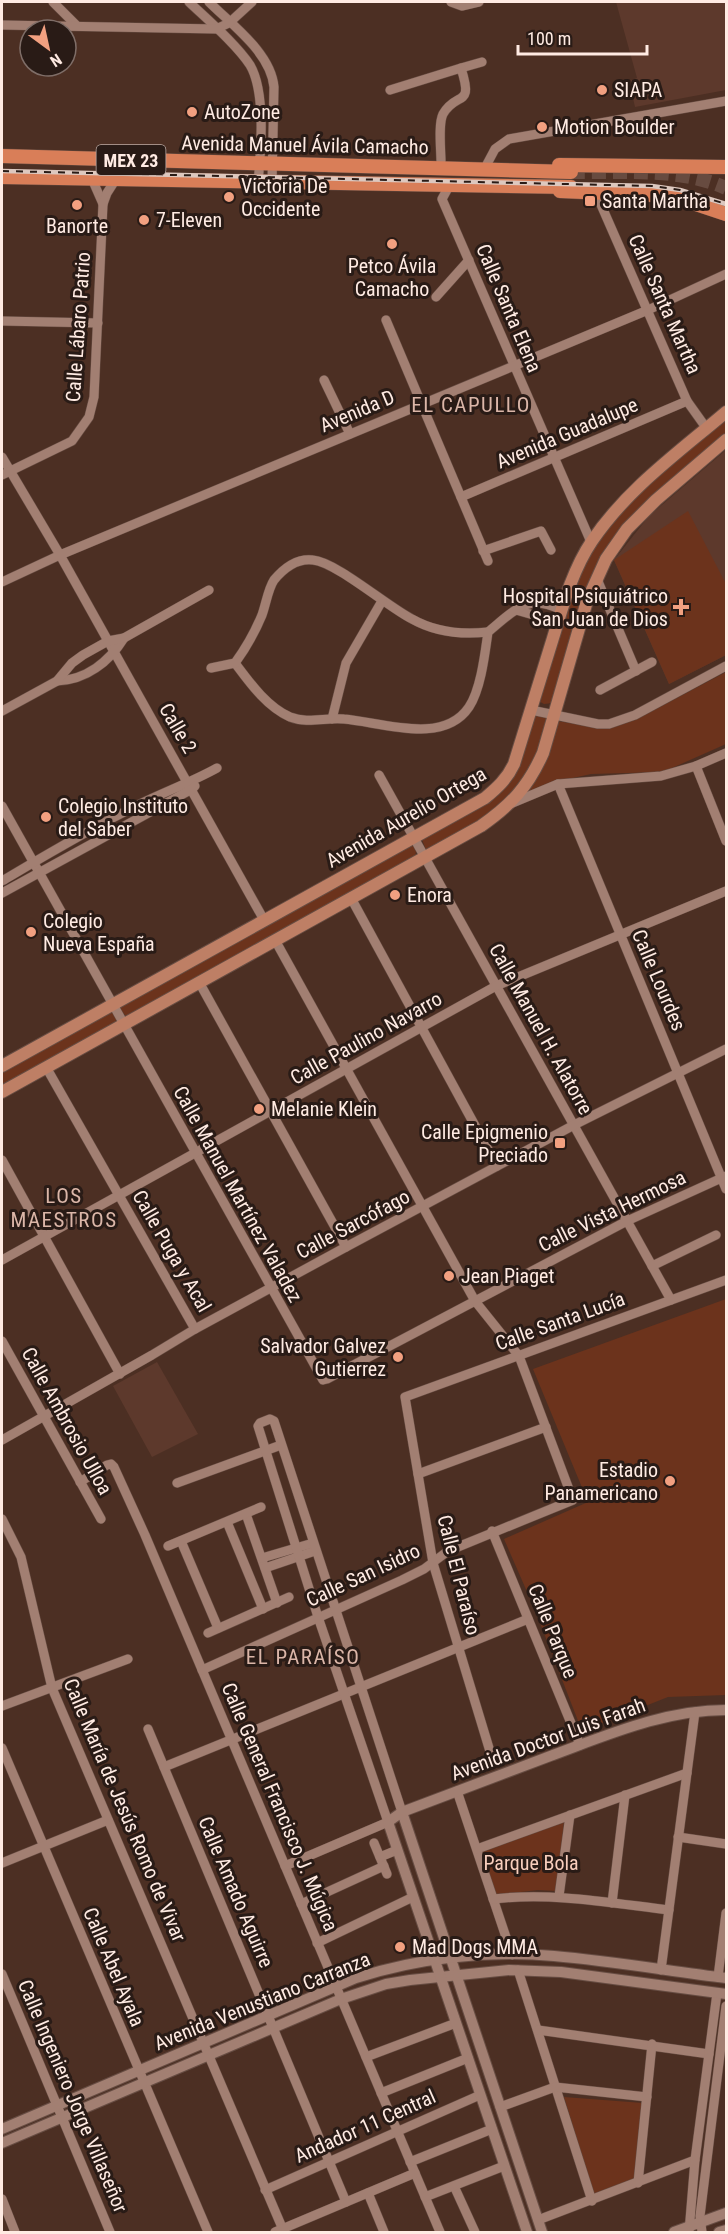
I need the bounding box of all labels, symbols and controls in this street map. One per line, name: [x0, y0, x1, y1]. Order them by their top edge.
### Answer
north arrow: [18, 18, 78, 78]
scale bar: [518, 18, 647, 56]
text: 100 m: [527, 28, 571, 49]
text: N: [47, 50, 65, 71]
place label: SIAPA: [614, 78, 663, 102]
marker: SIAPA: [595, 83, 609, 97]
place label: AutoZone: [204, 100, 280, 124]
marker: AutoZone: [185, 105, 199, 119]
place label: Motion Boulder: [554, 115, 675, 139]
marker: Motion Boulder: [535, 120, 549, 134]
street label: Avenida Manuel Ávila Camacho: [181, 131, 429, 159]
road number: MEX 23: [96, 145, 166, 175]
place label: Victoria De Occidente: [241, 174, 327, 221]
place label: Santa Martha: [602, 189, 708, 213]
marker: Victoria De Occidente: [222, 190, 236, 204]
marker: Santa Martha: [583, 194, 597, 208]
marker: Banorte: [70, 198, 84, 212]
place label: 7-Eleven: [156, 208, 222, 232]
marker: 7-Eleven: [137, 213, 151, 227]
place label: Banorte: [46, 214, 108, 238]
street label: Calle Santa Martha: [623, 231, 707, 377]
marker: Petco Ávila Camacho: [385, 237, 399, 251]
street label: Calle Santa Elena: [471, 240, 547, 376]
street label: Calle Lábaro Patrio: [61, 251, 95, 403]
place label: Petco Ávila Camacho: [348, 254, 436, 301]
street label: Avenida D: [316, 385, 398, 437]
street label: Avenida Guadalupe: [493, 392, 641, 474]
district label: EL CAPULLO: [411, 393, 531, 417]
place label: Hospital Psiquiátrico San Juan de Dios: [503, 584, 668, 631]
marker: Hospital Psiquiátrico San Juan de Dios: [672, 598, 690, 616]
street label: Calle 2: [154, 699, 202, 757]
street label: Avenida Aurelio Ortega: [322, 761, 490, 873]
place label: Colegio Instituto del Saber: [58, 794, 188, 841]
marker: Colegio Instituto del Saber: [39, 810, 53, 824]
place label: Enora: [407, 883, 452, 907]
marker: Enora: [388, 888, 402, 902]
place label: Colegio Nueva España: [43, 909, 155, 956]
marker: Colegio Nueva España: [24, 925, 38, 939]
street label: Calle Lourdes: [627, 926, 691, 1034]
street label: Calle Manuel H. Alatorre: [484, 939, 598, 1119]
street label: Calle Paulino Navarro: [286, 986, 446, 1090]
street label: Calle Manuel Martínez Valadez: [168, 1082, 308, 1306]
place label: Melanie Klein: [271, 1097, 377, 1121]
marker: Melanie Klein: [252, 1102, 266, 1116]
place label: Calle Epigmenio Preciado: [421, 1120, 548, 1167]
marker: Calle Epigmenio Preciado: [553, 1136, 567, 1150]
street label: Calle Vista Hermosa: [534, 1165, 690, 1257]
district label: LOS MAESTROS: [10, 1184, 118, 1232]
street label: Calle Sarcófago: [292, 1184, 414, 1264]
street label: Calle Puga y Acal: [127, 1186, 217, 1316]
place label: Jean Piaget: [461, 1264, 554, 1288]
marker: Jean Piaget: [442, 1269, 456, 1283]
street label: Calle Santa Lucía: [492, 1286, 628, 1356]
place label: Salvador Galvez Gutierrez: [260, 1334, 386, 1381]
street label: Calle Ambrosio Ulloa: [17, 1343, 117, 1499]
marker: Salvador Galvez Gutierrez: [391, 1350, 405, 1364]
place label: Estadio Panamericano: [545, 1458, 658, 1505]
marker: Estadio Panamericano: [663, 1474, 677, 1488]
street label: Calle El Paraíso: [432, 1512, 486, 1638]
street label: Calle San Isidro: [302, 1538, 424, 1612]
street label: Calle Parque: [523, 1580, 583, 1682]
district label: EL PARAÍSO: [246, 1645, 360, 1669]
street label: Calle María de Jesús Romo de Vivar: [59, 1675, 191, 1945]
street label: Calle General Francisco J. Múgica: [217, 1679, 343, 1935]
street label: Avenida Doctor Luis Farah: [447, 1693, 649, 1785]
street label: Calle Amado Aguirre: [193, 1813, 279, 1971]
park label: Parque Bola: [483, 1851, 579, 1875]
street label: Calle Abel Ayala: [78, 1904, 150, 2030]
place label: Mad Dogs MMA: [412, 1935, 539, 1959]
marker: Mad Dogs MMA: [393, 1940, 407, 1954]
street label: Avenida Venustiano Carranza: [151, 1947, 373, 2055]
street label: Calle Ingeniero Jorge Villaseñor: [13, 1976, 133, 2216]
street label: Andador 11 Central: [291, 2084, 439, 2168]

